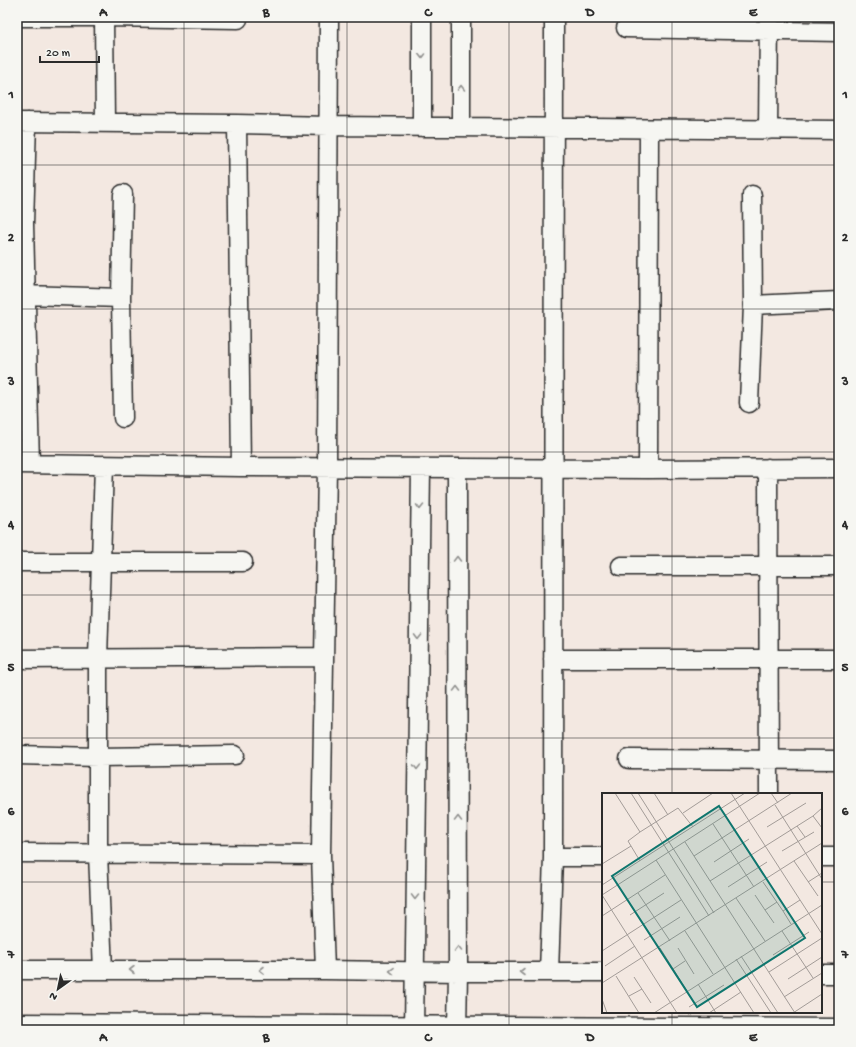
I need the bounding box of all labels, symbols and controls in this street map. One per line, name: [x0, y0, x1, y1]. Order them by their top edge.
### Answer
text: A: [98, 6, 108, 21]
text: B: [262, 6, 271, 21]
text: C: [423, 6, 433, 21]
text: D: [585, 6, 595, 21]
text: E: [749, 6, 758, 21]
scale bar: [40, 38, 99, 64]
text: 20 m: [46, 47, 71, 61]
one-way arrow: [418, 53, 426, 59]
one-way arrow: [457, 85, 465, 91]
text: 1: [7, 88, 14, 103]
text: 1: [841, 88, 848, 103]
text: 2: [8, 231, 15, 246]
text: 2: [842, 231, 849, 246]
text: 3: [7, 375, 15, 390]
text: 3: [841, 375, 849, 390]
one-way arrow: [416, 504, 424, 510]
text: 4: [7, 518, 15, 533]
text: 4: [841, 518, 849, 533]
one-way arrow: [453, 556, 461, 562]
one-way arrow: [414, 634, 423, 640]
text: 5: [8, 661, 15, 676]
text: 5: [842, 661, 849, 676]
one-way arrow: [453, 686, 461, 692]
one-way arrow: [413, 764, 421, 770]
inset map: [602, 793, 822, 1013]
text: 6: [8, 805, 15, 820]
text: 6: [842, 805, 849, 820]
one-way arrow: [454, 816, 462, 822]
one-way arrow: [411, 894, 419, 900]
one-way arrow: [454, 946, 462, 952]
text: 7: [7, 948, 16, 963]
text: 7: [841, 948, 850, 963]
one-way arrow: [129, 966, 135, 974]
one-way arrow: [259, 966, 265, 974]
one-way arrow: [389, 967, 395, 975]
one-way arrow: [519, 968, 525, 976]
north arrow: [38, 969, 78, 1009]
text: N: [47, 989, 60, 1003]
text: A: [98, 1031, 108, 1046]
text: B: [262, 1031, 271, 1046]
text: C: [423, 1031, 433, 1046]
text: D: [585, 1031, 595, 1046]
text: E: [749, 1031, 758, 1046]

